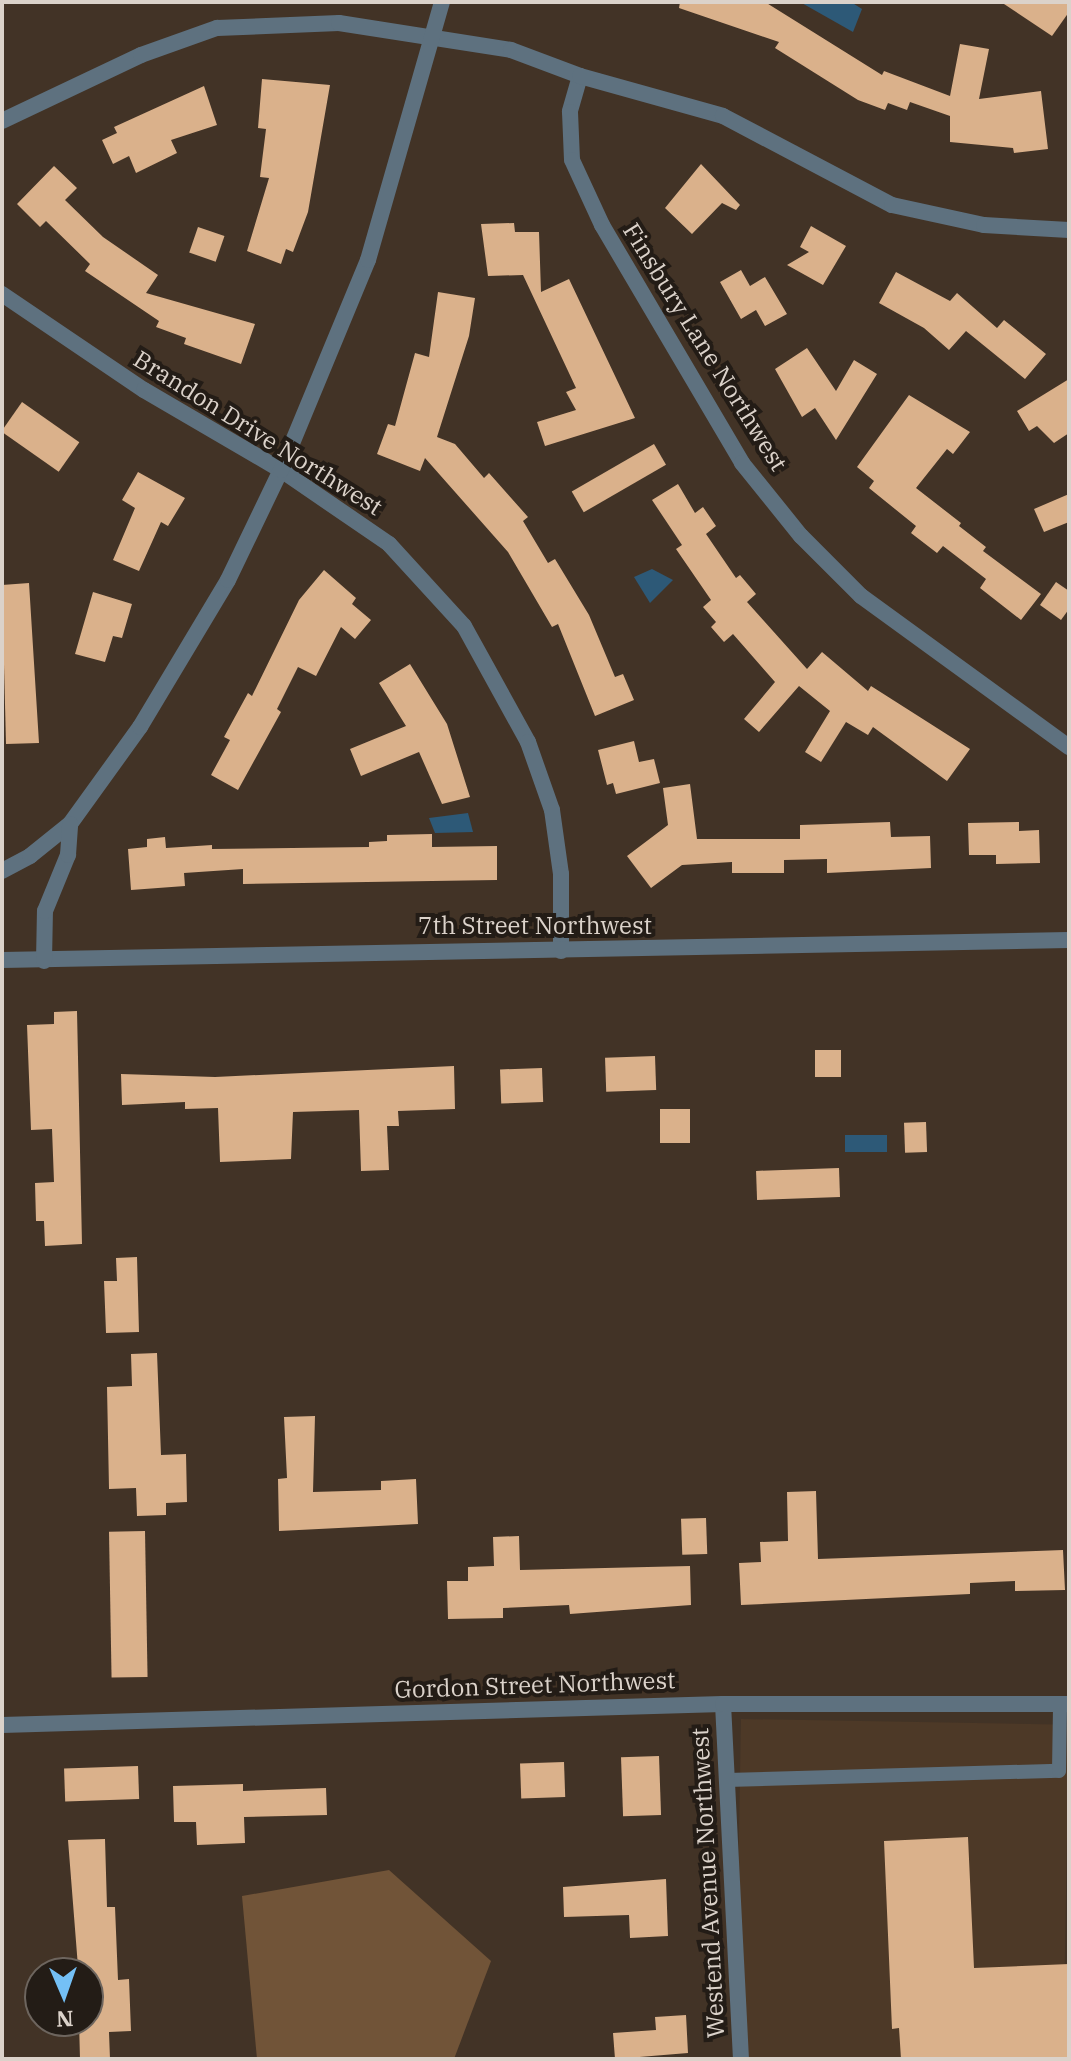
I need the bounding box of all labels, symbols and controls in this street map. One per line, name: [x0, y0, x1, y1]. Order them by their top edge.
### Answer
street label: Finsbury Lane Northwest: [617, 218, 793, 476]
street label: Brandon Drive Northwest: [128, 345, 388, 521]
street label: 7th Street Northwest: [418, 912, 652, 940]
street label: Gordon Street Northwest: [394, 1666, 676, 1704]
street label: Westend Avenue Northwest: [685, 1727, 731, 2039]
north arrow: [24, 1957, 104, 2037]
text: N: [56, 2005, 74, 2034]

